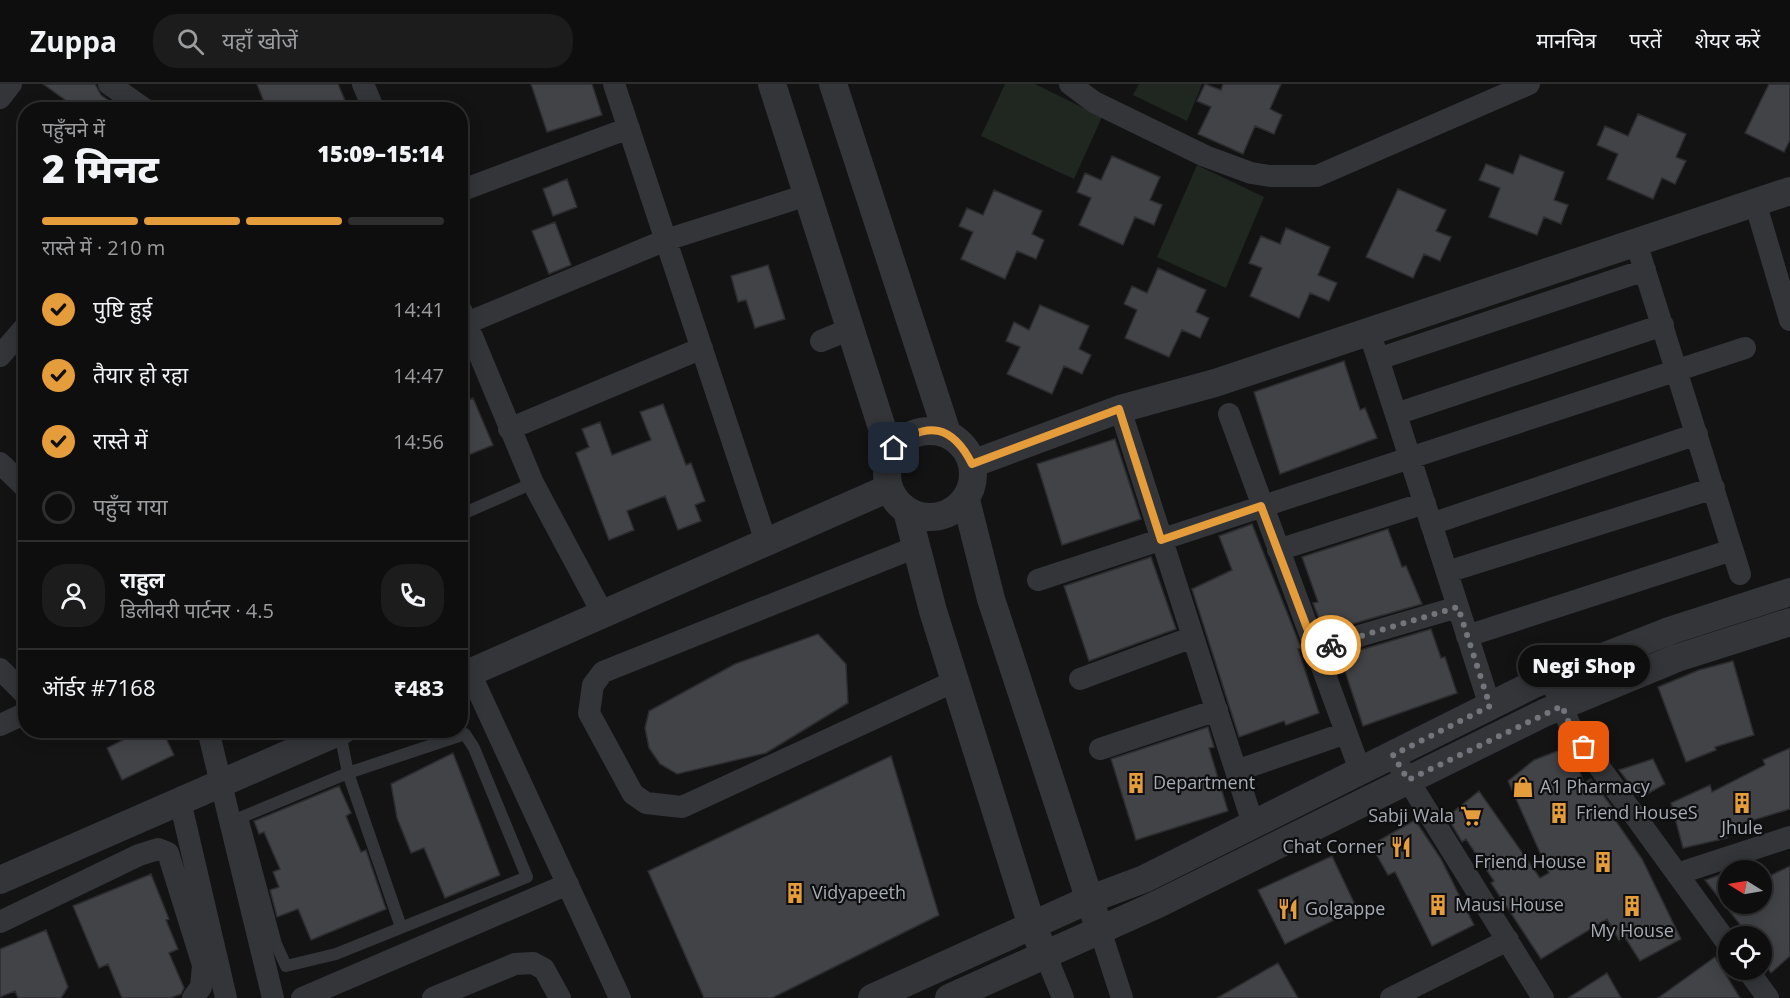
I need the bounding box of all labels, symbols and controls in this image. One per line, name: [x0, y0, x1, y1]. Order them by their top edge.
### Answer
search box: [153, 14, 573, 68]
text: Zuppa: [30, 22, 117, 60]
icon: search: [174, 25, 207, 58]
text: यहाँ खोजें: [222, 25, 298, 55]
text: मानचित्र: [1536, 26, 1596, 54]
text: परतें: [1629, 26, 1662, 54]
text: शेयर करें: [1695, 26, 1760, 54]
text: पहुँचने में: [42, 116, 105, 143]
text: 15:09–15:14: [317, 138, 444, 168]
text: 2 मिनट: [42, 141, 159, 194]
text: रास्ते में · 210 m: [42, 234, 165, 261]
icon: check: [42, 293, 75, 326]
text: पुष्टि हुई: [93, 293, 152, 323]
text: 14:41: [393, 296, 444, 323]
icon: check: [42, 359, 75, 392]
text: तैयार हो रहा: [93, 359, 188, 389]
text: 14:47: [393, 362, 444, 389]
pin: [868, 422, 919, 473]
icon: check: [42, 425, 75, 458]
text: रास्ते में: [93, 425, 148, 455]
text: 14:56: [393, 428, 444, 455]
icon: home: [877, 431, 910, 464]
text: पहुँच गया: [93, 491, 168, 521]
button: person: [42, 564, 105, 627]
text: राहुल: [120, 564, 165, 594]
button: phone: [381, 564, 444, 627]
text: डिलीवरी पार्टनर · 4.5: [120, 597, 274, 624]
courier: [1301, 615, 1361, 675]
icon: bike: [1315, 629, 1348, 662]
callout: Negi Shop: [1518, 645, 1650, 687]
text: Negi Shop: [1532, 652, 1636, 679]
text: ऑर्डर #7168: [42, 672, 156, 702]
text: ₹483: [394, 672, 444, 702]
pin: [1558, 721, 1609, 772]
icon: bag: [1567, 730, 1600, 763]
place label: Department: [1153, 770, 1255, 794]
building icon: Department: [1124, 771, 1148, 795]
place label: A1 Pharmacy: [1540, 774, 1651, 798]
shop icon: A1 Pharmacy: [1511, 775, 1535, 799]
building icon: Jhule: [1730, 791, 1754, 815]
place label: Friend HouseS: [1576, 800, 1698, 824]
building icon: Friend HouseS: [1547, 801, 1571, 825]
place label: Sabji Wala: [1368, 803, 1454, 827]
supermarket icon: Sabji Wala: [1459, 804, 1483, 828]
place label: Jhule: [1719, 815, 1763, 839]
place label: Chat Corner: [1283, 834, 1385, 858]
restaurant icon: Chat Corner: [1389, 835, 1413, 859]
place label: Friend House: [1474, 849, 1586, 873]
building icon: Friend House: [1591, 850, 1615, 874]
north arrow: [1718, 860, 1772, 914]
map controls: [1718, 860, 1772, 980]
place label: Vidyapeeth: [812, 880, 906, 904]
building icon: Vidyapeeth: [783, 881, 807, 905]
place label: Mausi House: [1455, 892, 1564, 916]
building icon: Mausi House: [1426, 893, 1450, 917]
building icon: My House: [1620, 894, 1644, 918]
place label: Golgappe: [1305, 896, 1385, 920]
restaurant icon: Golgappe: [1276, 897, 1300, 921]
place label: My House: [1590, 918, 1674, 942]
button: locate: [1718, 926, 1772, 980]

